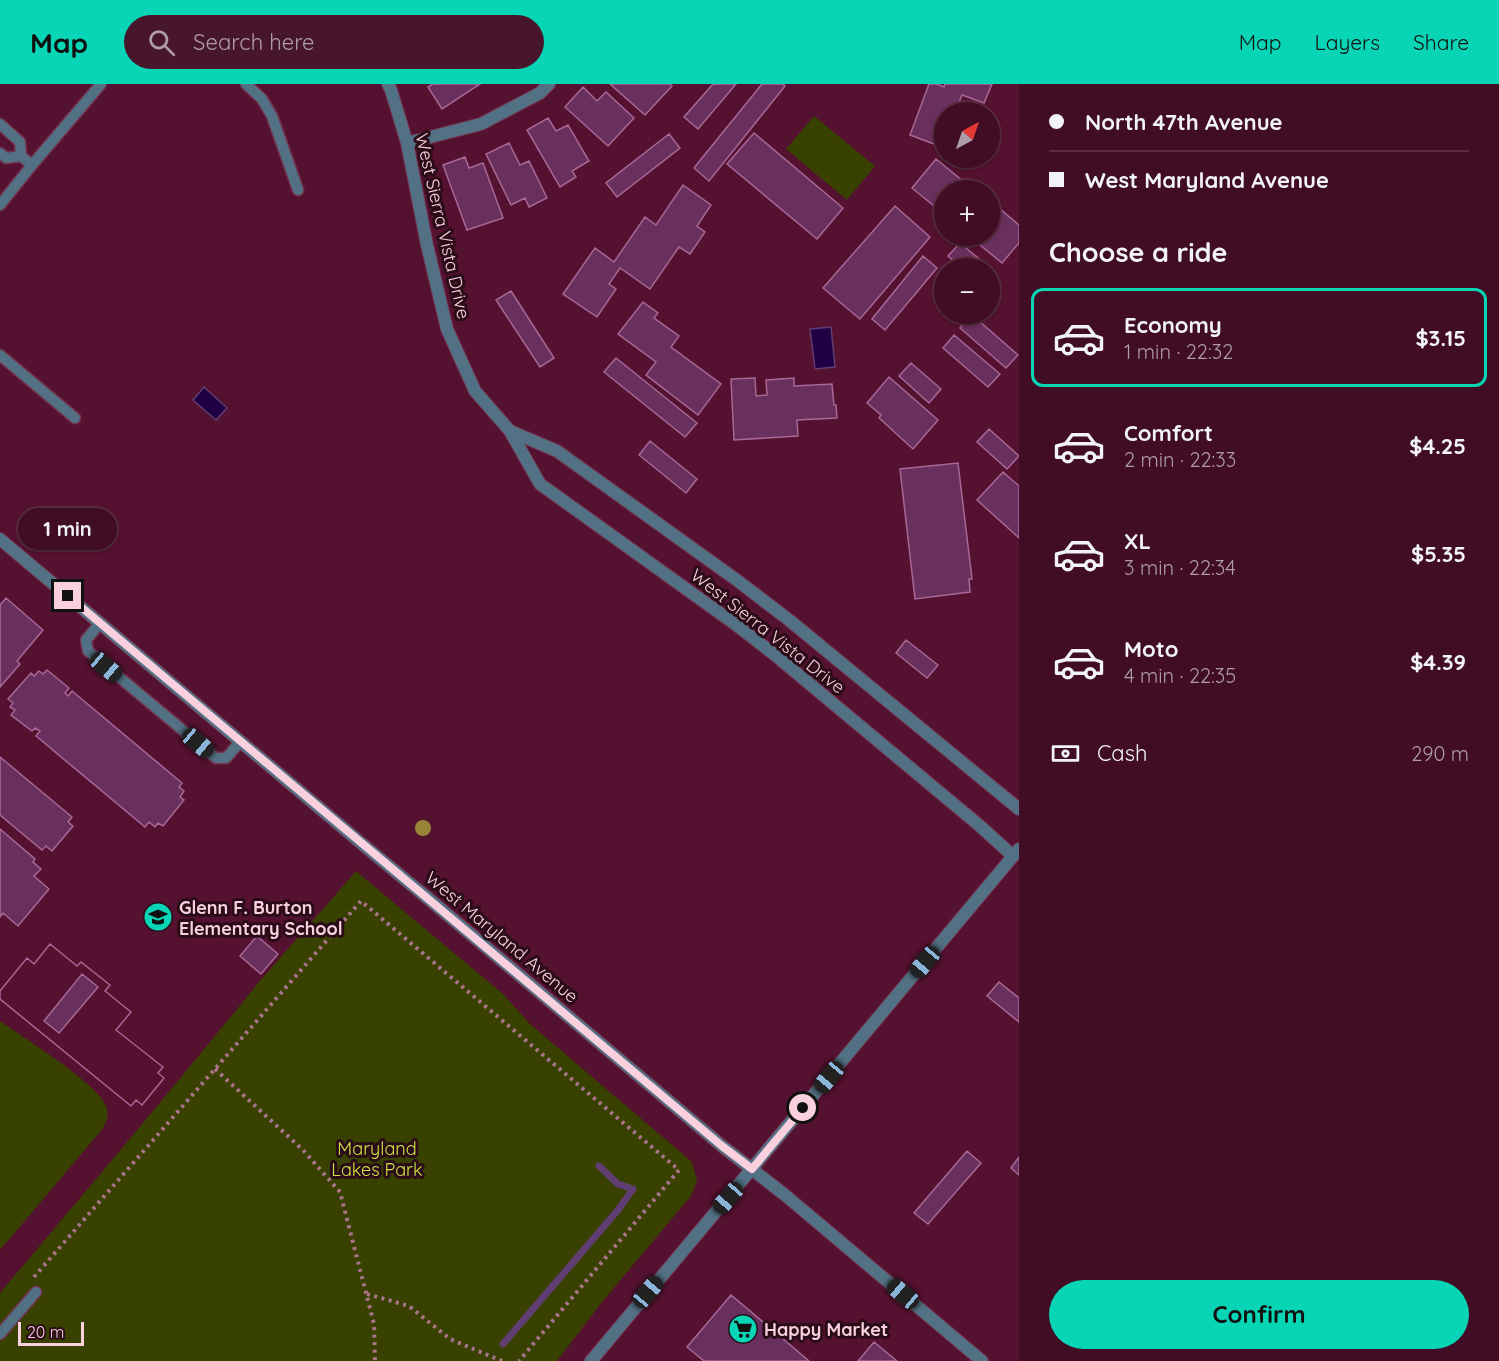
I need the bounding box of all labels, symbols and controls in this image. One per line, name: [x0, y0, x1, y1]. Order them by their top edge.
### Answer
search box: [124, 15, 544, 69]
text: Map: [30, 25, 88, 60]
icon: search: [145, 26, 178, 59]
text: Search here: [193, 28, 315, 56]
text: Map: [1239, 29, 1282, 55]
text: Layers: [1315, 29, 1380, 55]
text: Share: [1413, 29, 1469, 55]
north arrow: [934, 102, 1000, 168]
map controls: [934, 102, 1000, 324]
text: North 47th Avenue: [1085, 108, 1283, 136]
street label: West Sierra Vista Drive: [410, 131, 476, 321]
text: West Maryland Avenue: [1085, 166, 1329, 194]
button: +: [934, 180, 1000, 246]
text: Choose a ride: [1049, 235, 1227, 269]
button: −: [934, 258, 1000, 324]
icon: car: [1052, 311, 1106, 365]
text: Economy: [1124, 311, 1222, 339]
text: $3.15: [1415, 324, 1466, 352]
text: 1 min · 22:32: [1124, 339, 1233, 364]
icon: car: [1052, 419, 1106, 473]
text: Comfort: [1124, 419, 1213, 447]
text: $4.25: [1409, 432, 1466, 460]
text: 2 min · 22:33: [1124, 447, 1236, 472]
callout: 1 min: [19, 509, 118, 551]
text: 1 min: [43, 516, 92, 541]
icon: car: [1052, 527, 1106, 581]
text: XL: [1124, 527, 1151, 555]
text: $5.35: [1411, 540, 1466, 568]
text: 3 min · 22:34: [1124, 555, 1236, 580]
street label: West Sierra Vista Drive: [686, 563, 850, 699]
route end: [54, 582, 81, 609]
icon: car: [1052, 635, 1106, 689]
text: Moto: [1124, 635, 1178, 663]
text: $4.39: [1410, 648, 1466, 676]
car: [86, 649, 126, 685]
text: 4 min · 22:35: [1124, 663, 1236, 688]
car: [178, 725, 218, 761]
icon: cash: [1049, 737, 1082, 770]
text: Cash: [1097, 739, 1148, 767]
text: 290 m: [1411, 741, 1469, 766]
street label: West Maryland Avenue: [421, 866, 583, 1008]
place label: Glenn F. Burton Elementary School: [179, 896, 343, 940]
school or university icon: Glenn F. Burton Elementary School: [142, 901, 174, 933]
car: [907, 942, 943, 982]
car: [811, 1057, 847, 1097]
route start: [789, 1094, 816, 1121]
park label: Maryland Lakes Park: [331, 1137, 423, 1181]
car: [709, 1179, 747, 1217]
car: [630, 1272, 666, 1312]
car: [883, 1276, 923, 1312]
button: Confirm: [1049, 1280, 1469, 1349]
supermarket icon: Happy Market: [727, 1313, 759, 1345]
place label: Happy Market: [764, 1318, 888, 1341]
scale bar: [18, 1319, 84, 1346]
text: 20 m: [27, 1322, 64, 1342]

